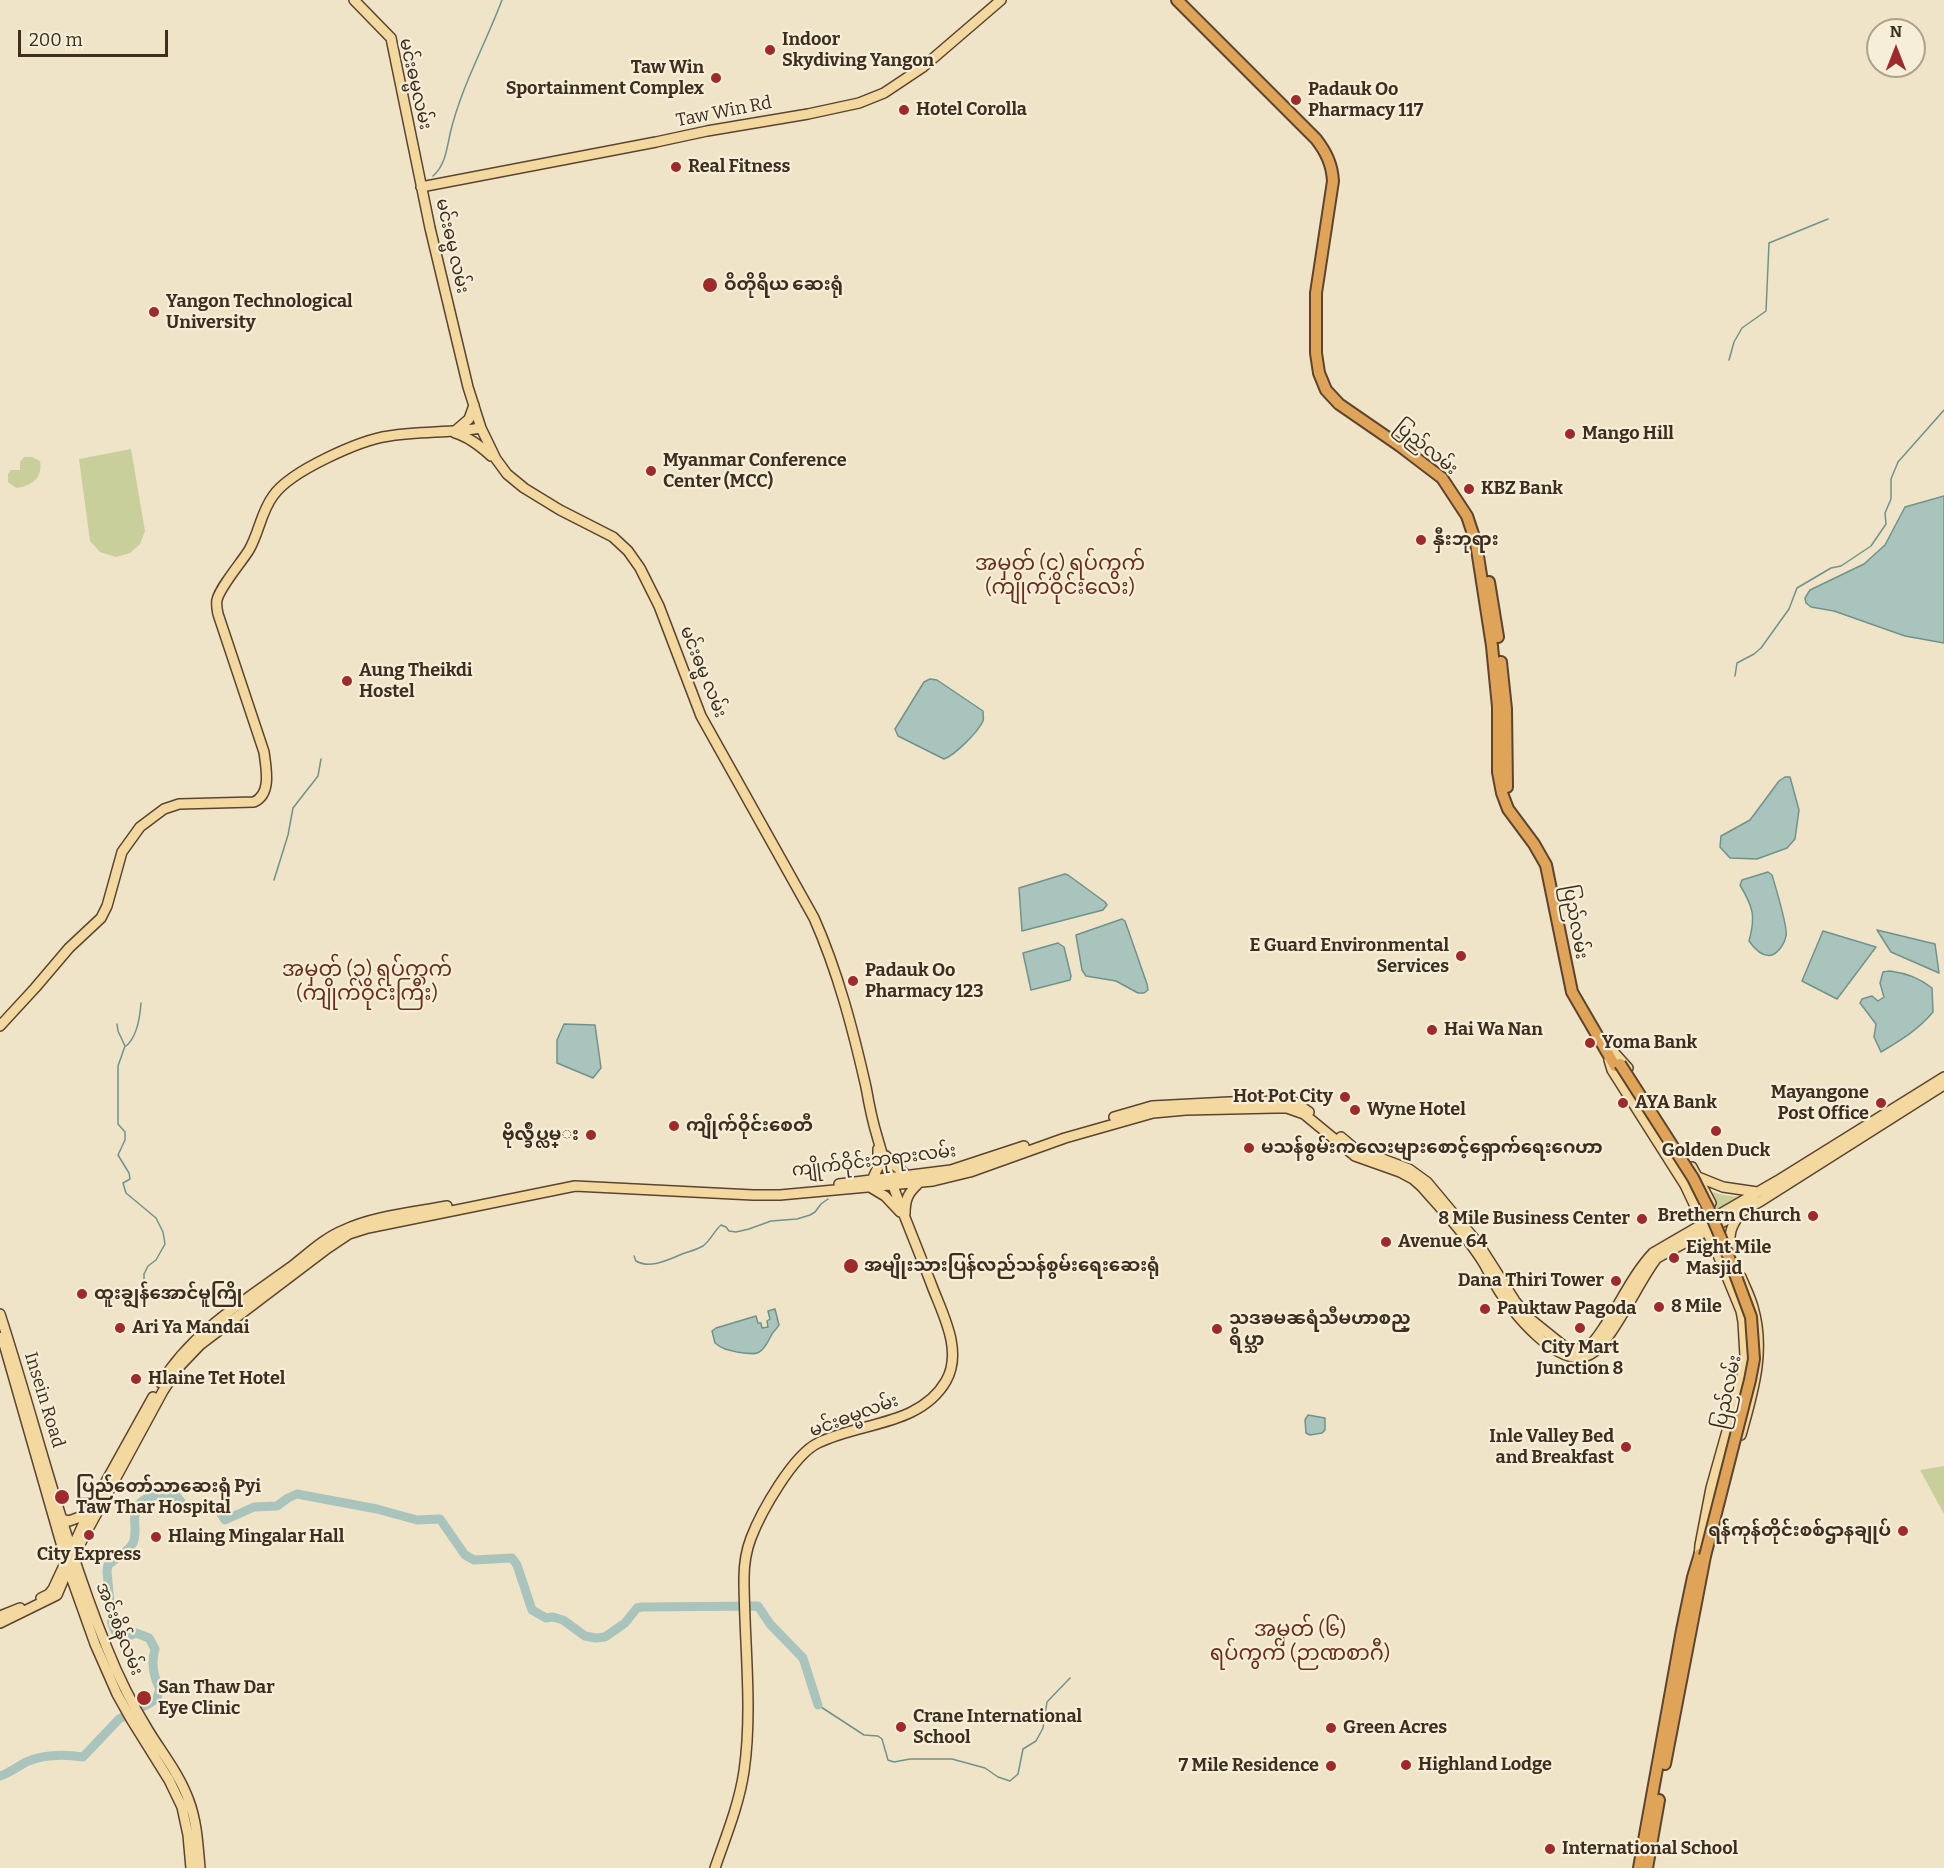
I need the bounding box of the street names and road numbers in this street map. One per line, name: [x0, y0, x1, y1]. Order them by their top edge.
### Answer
street label: မင်းဓမ္မလမ်း: [394, 36, 436, 132]
street label: Taw Win Rd: [674, 92, 774, 132]
street label: မင်းဓမ္မ လမ်း: [431, 196, 473, 296]
street label: ပြည်လမ်း: [1390, 416, 1462, 480]
street label: မင်းဓမ္မ လမ်း: [675, 623, 731, 721]
street label: ပြည်လမ်း: [1558, 883, 1592, 961]
street label: ကျိုက်ဝိုင်းဘုရားလမ်း: [791, 1140, 957, 1182]
street label: Insein Road: [19, 1350, 69, 1450]
street label: ပြည်လမ်း: [1710, 1353, 1746, 1431]
street label: မင်းဓမ္မလမ်း: [807, 1390, 901, 1442]
street label: အင်းစိန်လမ်း: [91, 1579, 147, 1679]

